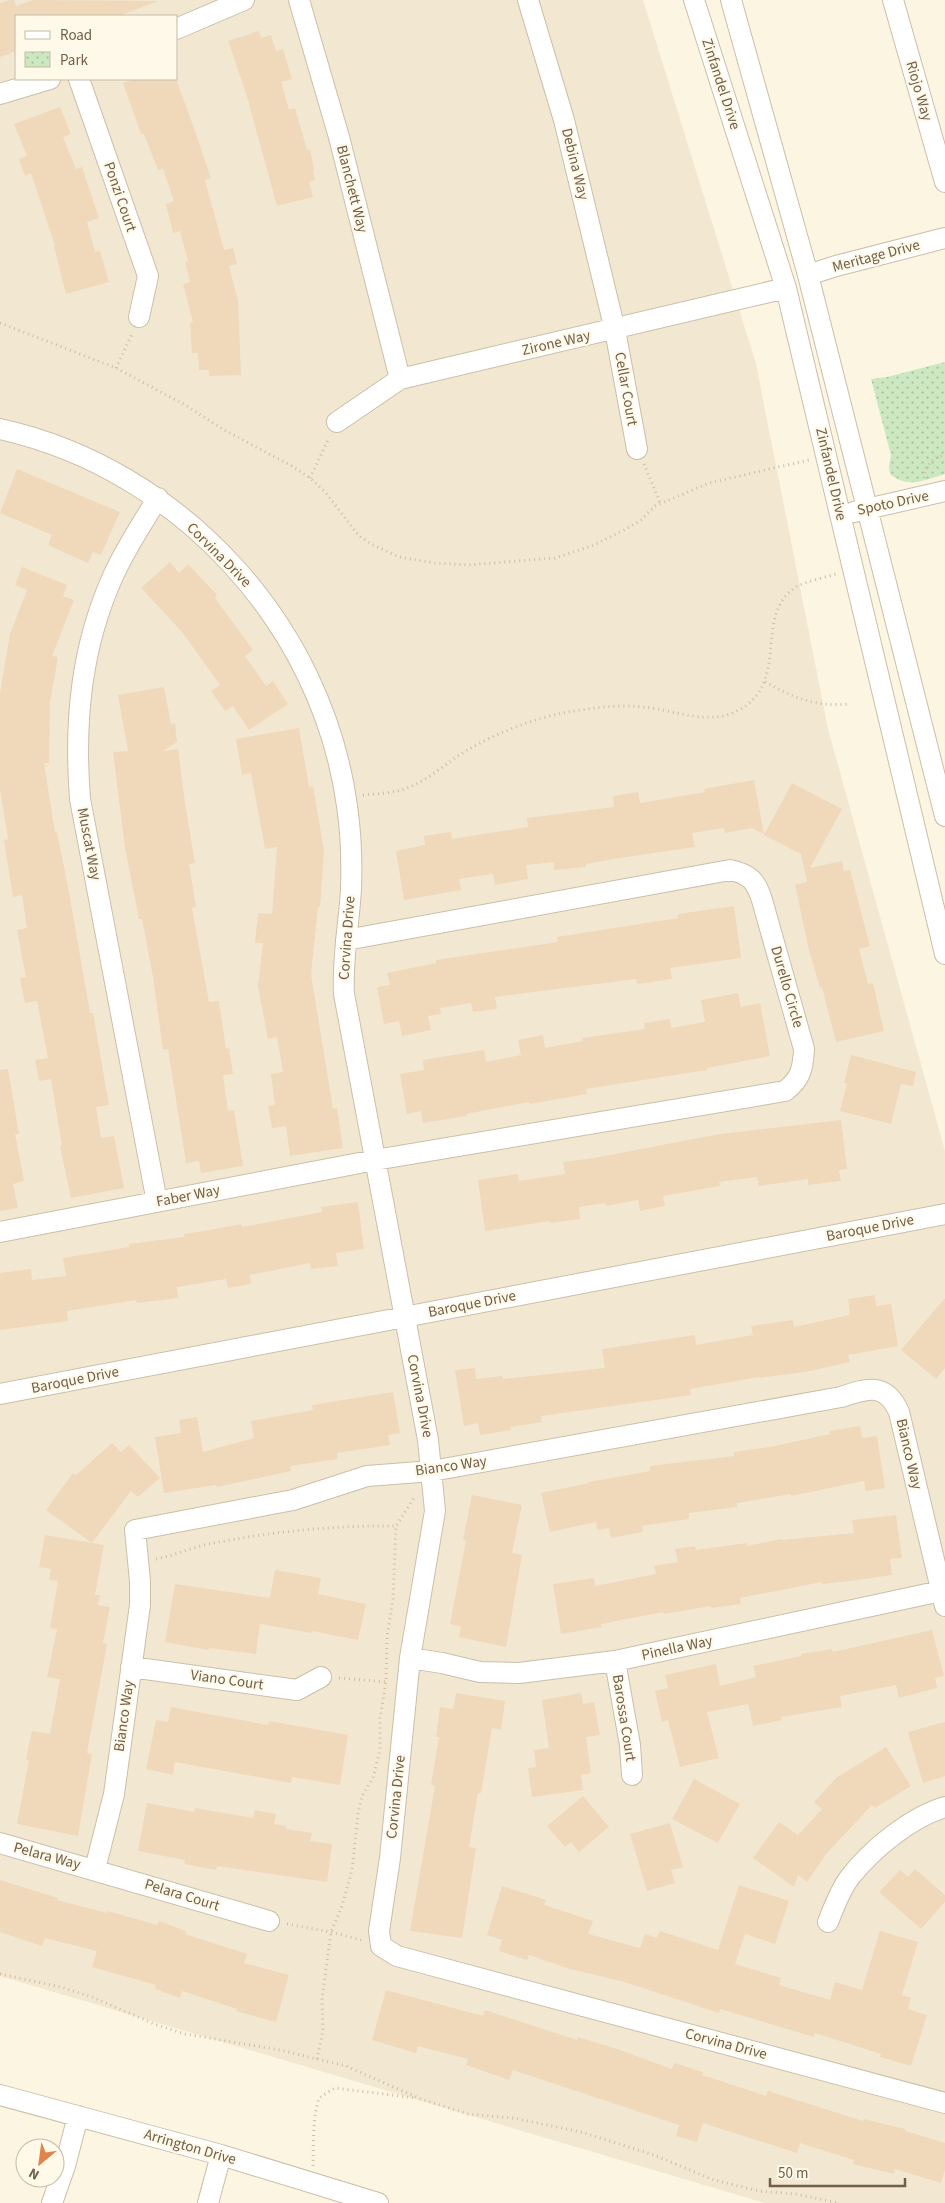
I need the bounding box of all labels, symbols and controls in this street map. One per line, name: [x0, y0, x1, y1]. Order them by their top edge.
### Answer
legend: [15, 15, 178, 80]
text: Road: [60, 25, 92, 46]
street label: Zinfandel Drive: [696, 36, 746, 132]
text: Park: [60, 50, 89, 71]
street label: Riojo Way: [900, 59, 938, 123]
street label: Debina Way: [556, 126, 594, 202]
street label: Blanchett Way: [331, 143, 373, 235]
street label: Ponzi Court: [98, 159, 142, 235]
street label: Meritage Drive: [830, 234, 922, 278]
street label: Zirone Way: [520, 325, 592, 361]
street label: Cellar Court: [609, 350, 643, 428]
street label: Zinfandel Drive: [810, 425, 852, 523]
street label: Spoto Drive: [855, 485, 931, 521]
street label: Corvina Drive: [182, 518, 256, 592]
street label: Muscat Way: [72, 806, 106, 882]
street label: Corvina Drive: [334, 895, 360, 981]
street label: Durello Circle: [765, 944, 809, 1030]
street label: Faber Way: [154, 1180, 222, 1212]
street label: Baroque Drive: [824, 1209, 916, 1247]
street label: Baroque Drive: [426, 1285, 518, 1323]
street label: Corvina Drive: [402, 1353, 438, 1439]
street label: Baroque Drive: [29, 1361, 121, 1399]
street label: Bianco Way: [891, 1417, 927, 1491]
street label: Bianco Way: [414, 1451, 488, 1481]
street label: Pinella Way: [640, 1630, 714, 1666]
street label: Viano Court: [189, 1664, 265, 1696]
street label: Barossa Court: [607, 1673, 641, 1763]
street label: Bianco Way: [109, 1679, 139, 1753]
street label: Corvina Drive: [381, 1754, 411, 1840]
street label: Pelara Way: [11, 1837, 83, 1875]
street label: Pelara Court: [142, 1874, 222, 1916]
street label: Corvina Drive: [683, 2023, 769, 2065]
street label: Arrington Drive: [142, 2124, 238, 2170]
north arrow: [15, 2138, 65, 2188]
scale bar: [770, 2156, 905, 2188]
text: N: [25, 2162, 43, 2184]
text: 50 m: [778, 2163, 808, 2184]

